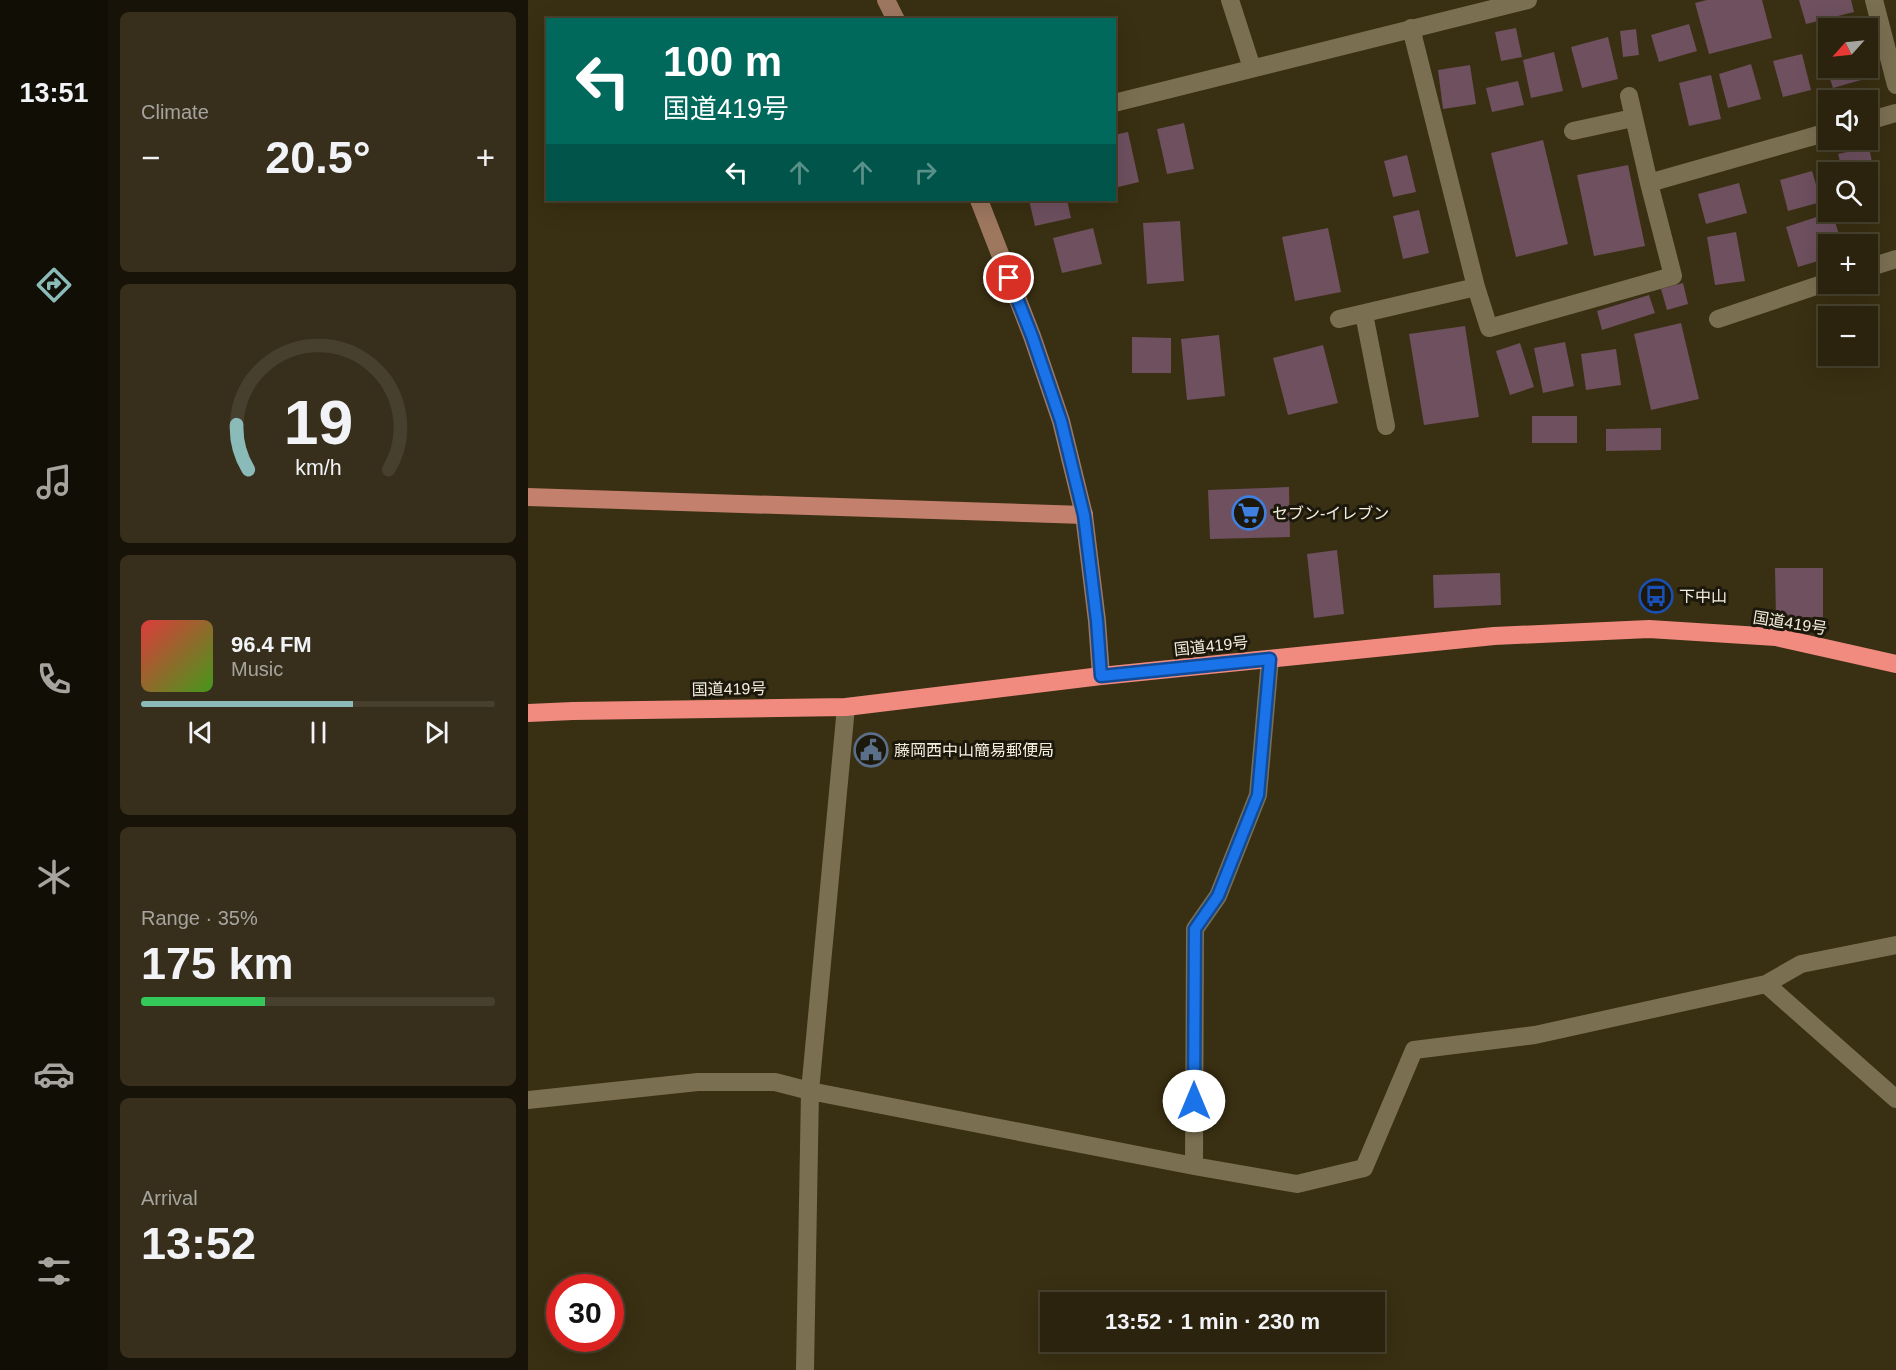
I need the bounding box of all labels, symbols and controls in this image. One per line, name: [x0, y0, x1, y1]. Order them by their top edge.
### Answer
north arrow: [1818, 18, 1878, 78]
map controls: [1818, 18, 1878, 366]
text: 100 m: [663, 38, 782, 85]
icon: left: [564, 42, 642, 120]
text: 13:51: [19, 78, 89, 108]
button: sound: [1818, 90, 1878, 150]
text: 国道419号: [663, 94, 789, 124]
text: Climate: [141, 101, 209, 123]
text: 20.5°: [265, 132, 371, 183]
text: −: [141, 139, 160, 176]
text: +: [476, 139, 495, 176]
icon: left: [720, 156, 753, 189]
icon: ahead: [783, 156, 816, 189]
icon: ahead: [846, 156, 879, 189]
icon: right: [909, 156, 942, 189]
button: search: [1818, 162, 1878, 222]
button: +: [1818, 234, 1878, 294]
pin: [983, 252, 1034, 303]
icon: arrive: [992, 261, 1025, 294]
icon: directions: [33, 264, 75, 306]
button: −: [1818, 306, 1878, 366]
text: 19: [283, 389, 353, 458]
text: km/h: [295, 457, 341, 481]
icon: music: [33, 461, 75, 503]
supermarket icon: セブン-イレブン: [1231, 495, 1267, 531]
place label: セブン-イレブン: [1272, 505, 1389, 522]
bus stop icon: 下中山: [1638, 578, 1674, 614]
place label: 下中山: [1679, 588, 1727, 605]
street label: 国道419号: [1752, 609, 1828, 637]
text: 96.4 FM: [231, 632, 312, 657]
street label: 国道419号: [1173, 634, 1249, 658]
icon: phone: [33, 658, 75, 700]
text: Music: [231, 658, 283, 680]
street label: 国道419号: [692, 680, 766, 698]
icon: previous: [184, 716, 217, 749]
icon: pause: [302, 716, 335, 749]
icon: next: [420, 716, 453, 749]
public building icon: 藤岡西中山簡易郵便局: [853, 732, 889, 768]
place label: 藤岡西中山簡易郵便局: [894, 742, 1054, 759]
icon: climate: [33, 856, 75, 898]
text: Range · 35%: [141, 907, 258, 929]
text: 175 km: [141, 938, 294, 989]
icon: car: [33, 1053, 75, 1095]
position arrow: [1162, 1069, 1226, 1133]
text: Arrival: [141, 1187, 198, 1209]
text: 13:52: [141, 1218, 256, 1269]
icon: filters: [33, 1250, 75, 1292]
speed limit sign: 30: [546, 1274, 624, 1352]
text: 13:52 · 1 min · 230 m: [1105, 1309, 1320, 1334]

